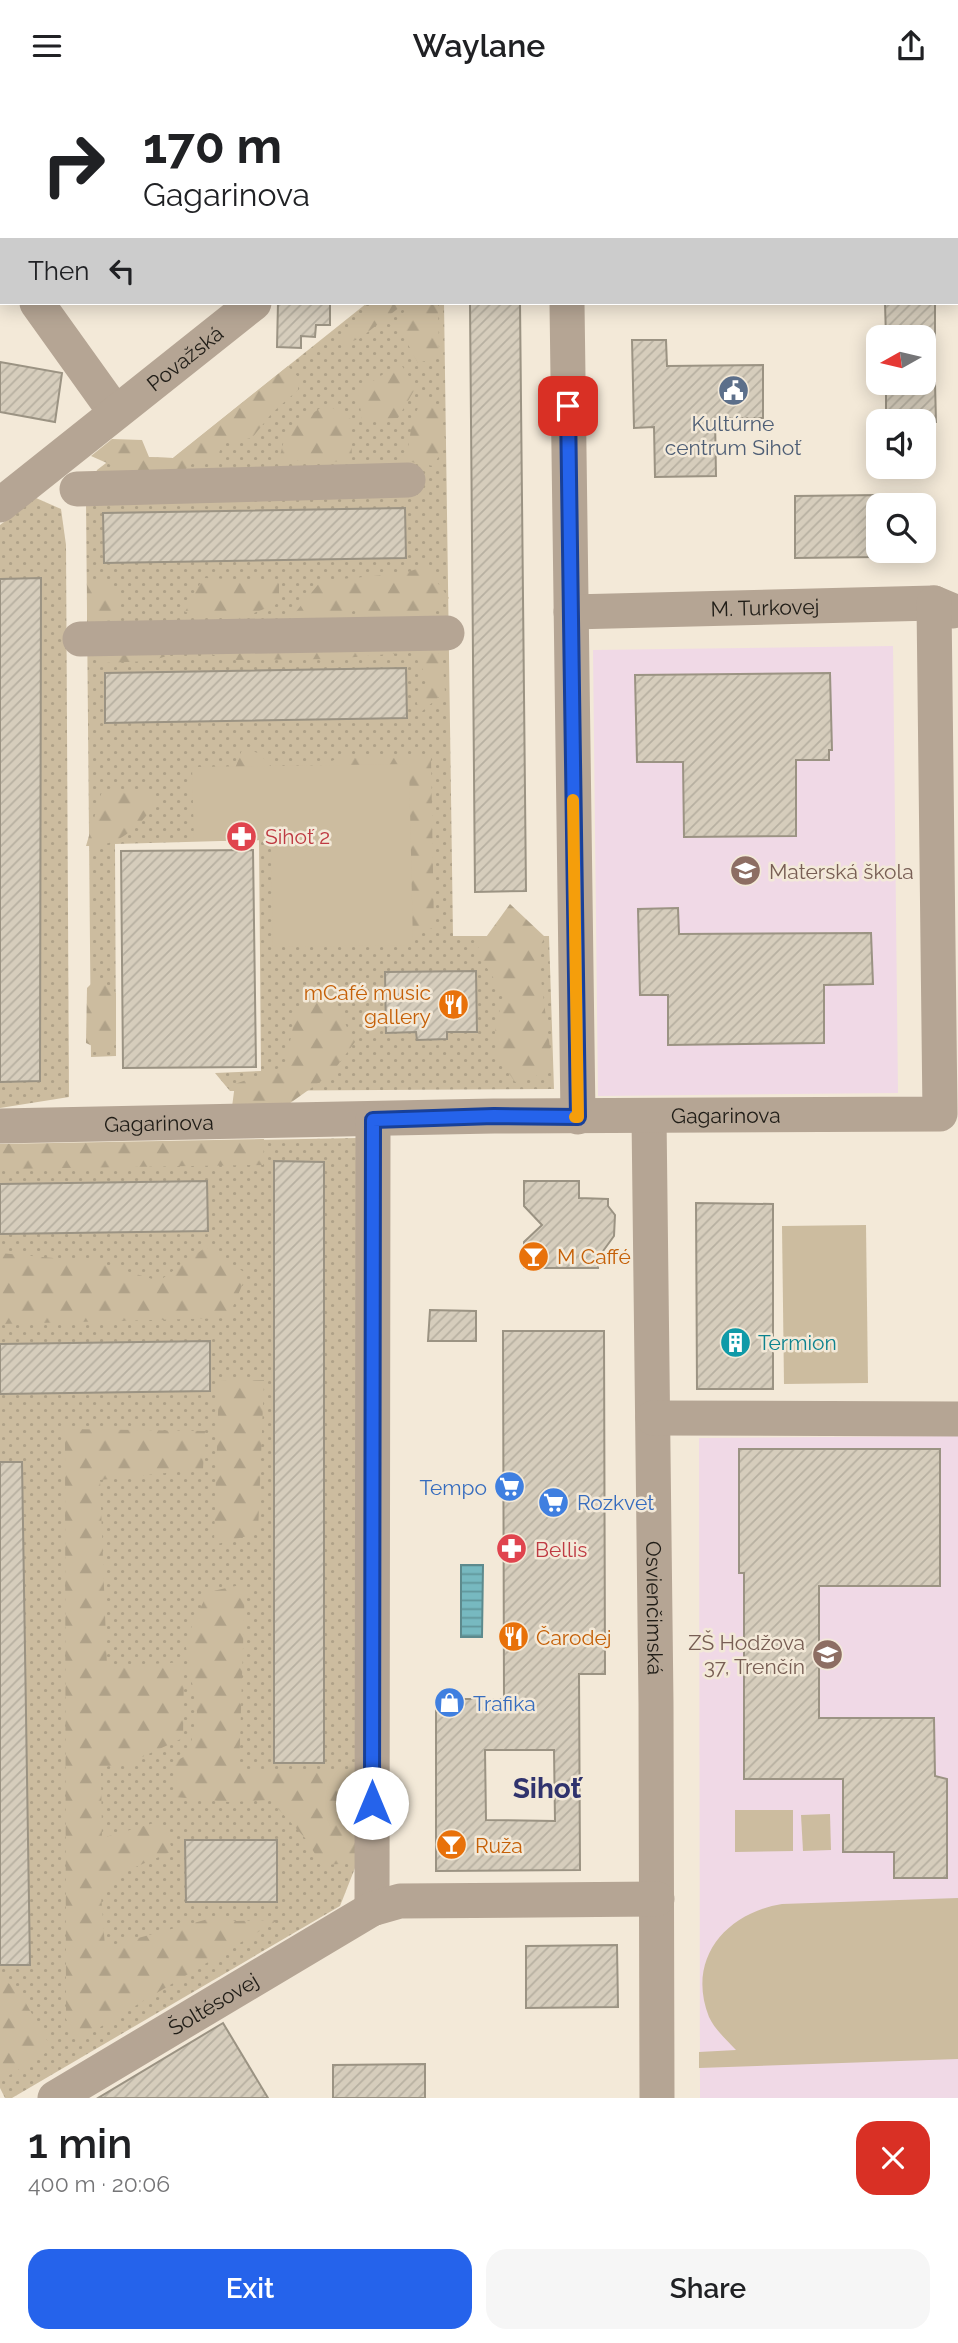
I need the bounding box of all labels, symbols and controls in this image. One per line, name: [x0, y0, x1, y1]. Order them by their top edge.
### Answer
icon: menu: [28, 27, 66, 65]
text: Waylane: [413, 27, 545, 64]
icon: share: [892, 27, 930, 65]
text: 170 m: [143, 117, 282, 174]
icon: right: [28, 119, 119, 210]
text: Gagarinova: [143, 176, 310, 213]
icon: left: [103, 252, 141, 290]
text: Then: [28, 256, 89, 286]
street label: Považská: [142, 320, 228, 396]
north arrow: [866, 325, 936, 395]
map controls: [866, 325, 936, 563]
public building icon: Kultúrne centrum Sihoť: [716, 374, 750, 408]
pin: [538, 376, 598, 436]
icon: arrive: [549, 387, 587, 425]
button: sound: [866, 409, 936, 479]
place label: Kultúrne centrum Sihoť: [665, 411, 802, 460]
button: search: [866, 493, 936, 563]
street label: M. Turkovej: [710, 593, 820, 621]
pharmacy icon: Sihoť 2: [225, 819, 259, 853]
place label: Sihoť 2: [265, 824, 330, 849]
school or university icon: Materská škola: [729, 854, 763, 888]
place label: Materská škola: [769, 859, 914, 884]
place label: mCafé music gallery: [304, 980, 431, 1029]
restaurant icon: mCafé music gallery: [437, 987, 471, 1021]
street label: Gagarinova: [671, 1102, 781, 1128]
street label: Gagarinova: [104, 1109, 214, 1136]
bar icon: M Caffé: [517, 1239, 551, 1273]
place label: M Caffé: [557, 1244, 631, 1269]
building icon: Termion: [718, 1325, 752, 1359]
place label: Termion: [758, 1330, 837, 1355]
supermarket icon: Tempo: [493, 1470, 527, 1504]
place label: Tempo: [419, 1475, 487, 1500]
supermarket icon: Rozkvet: [537, 1485, 571, 1519]
place label: Rozkvet: [577, 1490, 654, 1515]
pharmacy icon: Bellis: [495, 1532, 529, 1566]
place label: Bellis: [535, 1537, 587, 1562]
street label: Osvienčimská: [642, 1541, 668, 1675]
restaurant icon: Čarodej: [496, 1620, 530, 1654]
place label: Čarodej: [536, 1625, 612, 1650]
place label: ZŠ Hodžova 37, Trenčín: [688, 1630, 805, 1679]
school or university icon: ZŠ Hodžova 37, Trenčín: [811, 1637, 845, 1671]
shop icon: Trafika: [433, 1686, 467, 1720]
place label: Trafika: [473, 1691, 536, 1716]
position arrow: [335, 1766, 409, 1840]
district label: Sihoť: [513, 1772, 584, 1805]
bar icon: Ruža: [435, 1828, 469, 1862]
place label: Ruža: [475, 1833, 523, 1858]
street label: Šoltésovej: [164, 1967, 263, 2040]
text: 1 min: [28, 2119, 132, 2168]
button: close: [856, 2121, 930, 2195]
text: 400 m · 20:06: [28, 2170, 170, 2197]
button: Exit: [28, 2249, 472, 2329]
button: Share: [486, 2249, 930, 2329]

